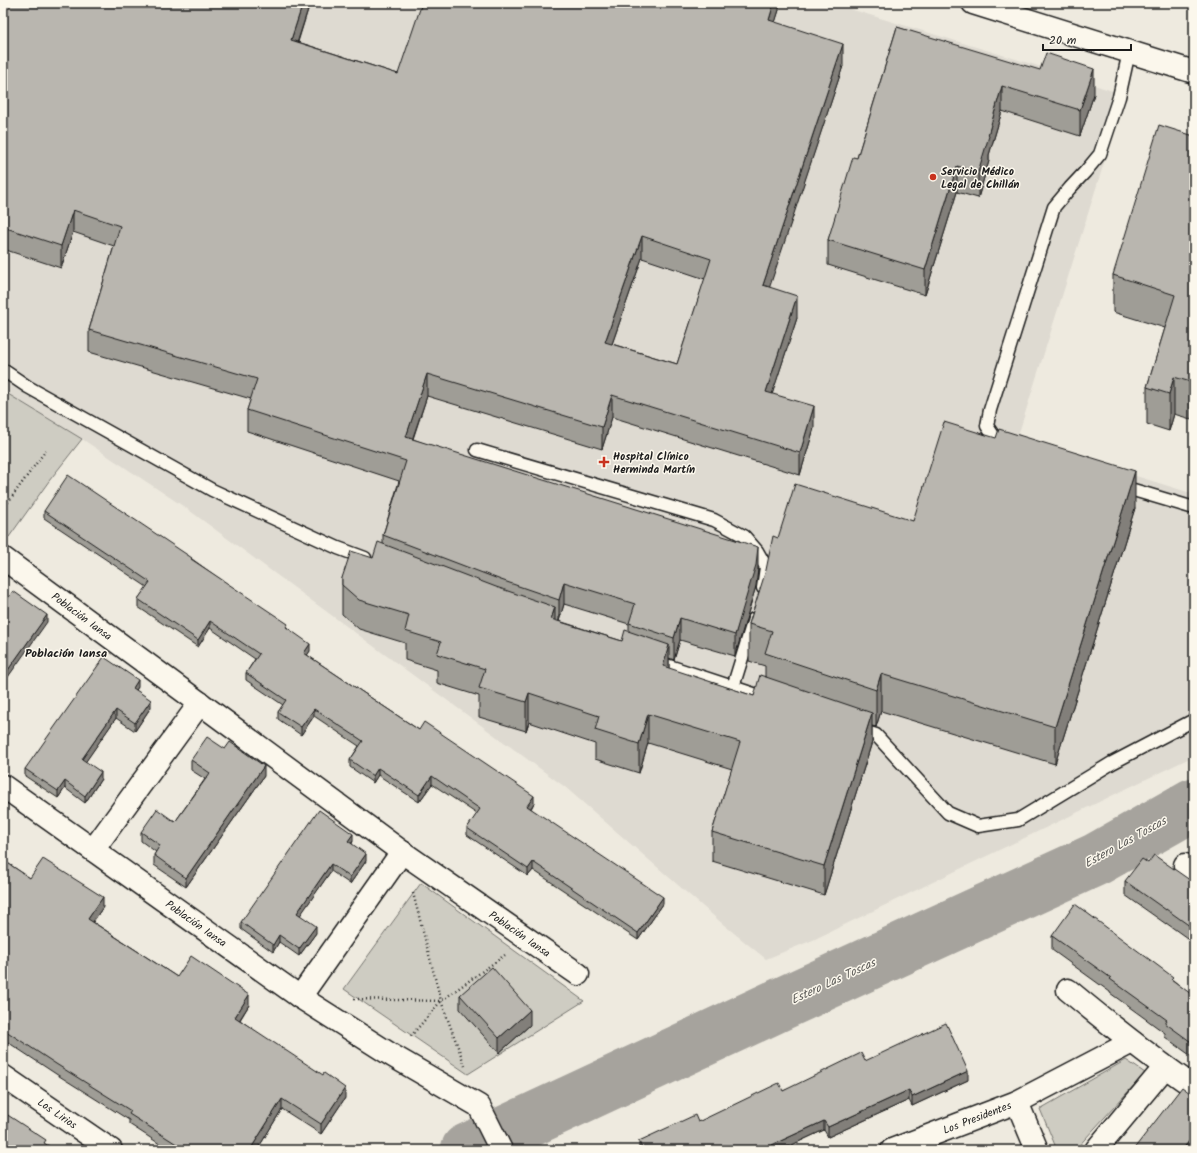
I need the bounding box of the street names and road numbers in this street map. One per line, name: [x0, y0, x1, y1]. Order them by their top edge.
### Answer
street label: Población Iansa: [47, 588, 116, 645]
street label: Población Iansa: [161, 896, 230, 952]
street label: Población Iansa: [485, 907, 554, 962]
street label: Los Lirios: [33, 1094, 81, 1134]
street label: Los Presidentes: [940, 1097, 1015, 1140]

